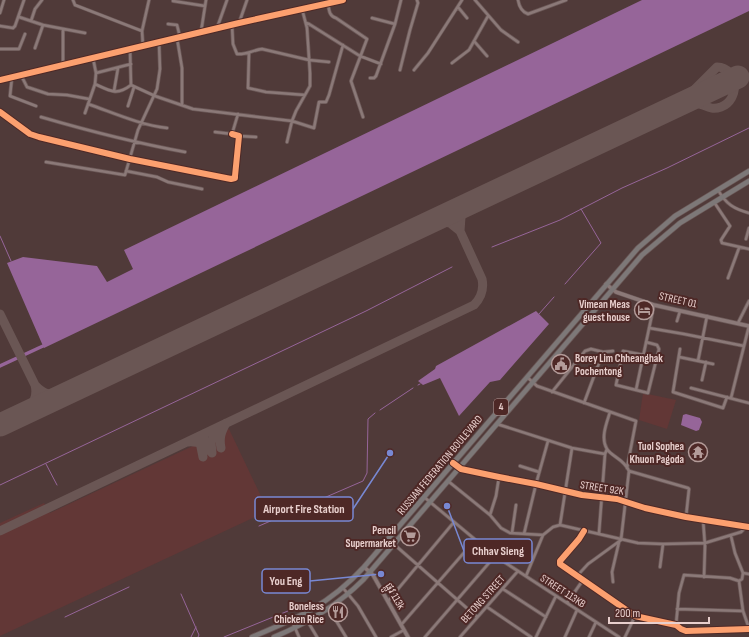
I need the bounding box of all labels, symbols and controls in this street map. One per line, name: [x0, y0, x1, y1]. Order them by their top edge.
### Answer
street label: STREET 01: [658, 289, 698, 311]
place label: Vimean Meas guest house: [579, 298, 630, 324]
hotel icon: Vimean Meas guest house: [633, 299, 655, 321]
place label: Borey Lim Chheanghak Pochentong: [575, 352, 663, 378]
public building icon: Borey Lim Chheanghak Pochentong: [550, 353, 572, 375]
road number: 4: [494, 399, 508, 415]
street label: RUSSIAN FEDERATION BOULEVARD: [395, 413, 485, 517]
place label: Tuol Sophea Khuon Pagoda: [629, 440, 684, 466]
temple icon: Tuol Sophea Khuon Pagoda: [687, 441, 709, 463]
street label: STREET 92K: [579, 478, 625, 498]
callout: Airport Fire Station: [255, 497, 353, 521]
text: Airport Fire Station: [262, 502, 345, 517]
place label: Pencil Supermarket: [345, 524, 396, 550]
supermarket icon: Pencil Supermarket: [399, 525, 421, 547]
callout: Chhav Sieng: [464, 539, 532, 563]
text: Chhav Sieng: [472, 544, 524, 559]
callout: You Eng: [262, 569, 310, 593]
street label: STREET 113KB: [538, 571, 588, 611]
street label: BETONG STREET: [458, 572, 508, 626]
text: You Eng: [270, 574, 302, 589]
street label: ផ្លូវ 113k: [379, 580, 408, 614]
scale bar: [609, 599, 709, 625]
place label: Boneless Chicken Rice: [274, 600, 324, 626]
restaurant icon: Boneless Chicken Rice: [327, 601, 349, 623]
text: 200 m: [615, 606, 641, 621]

